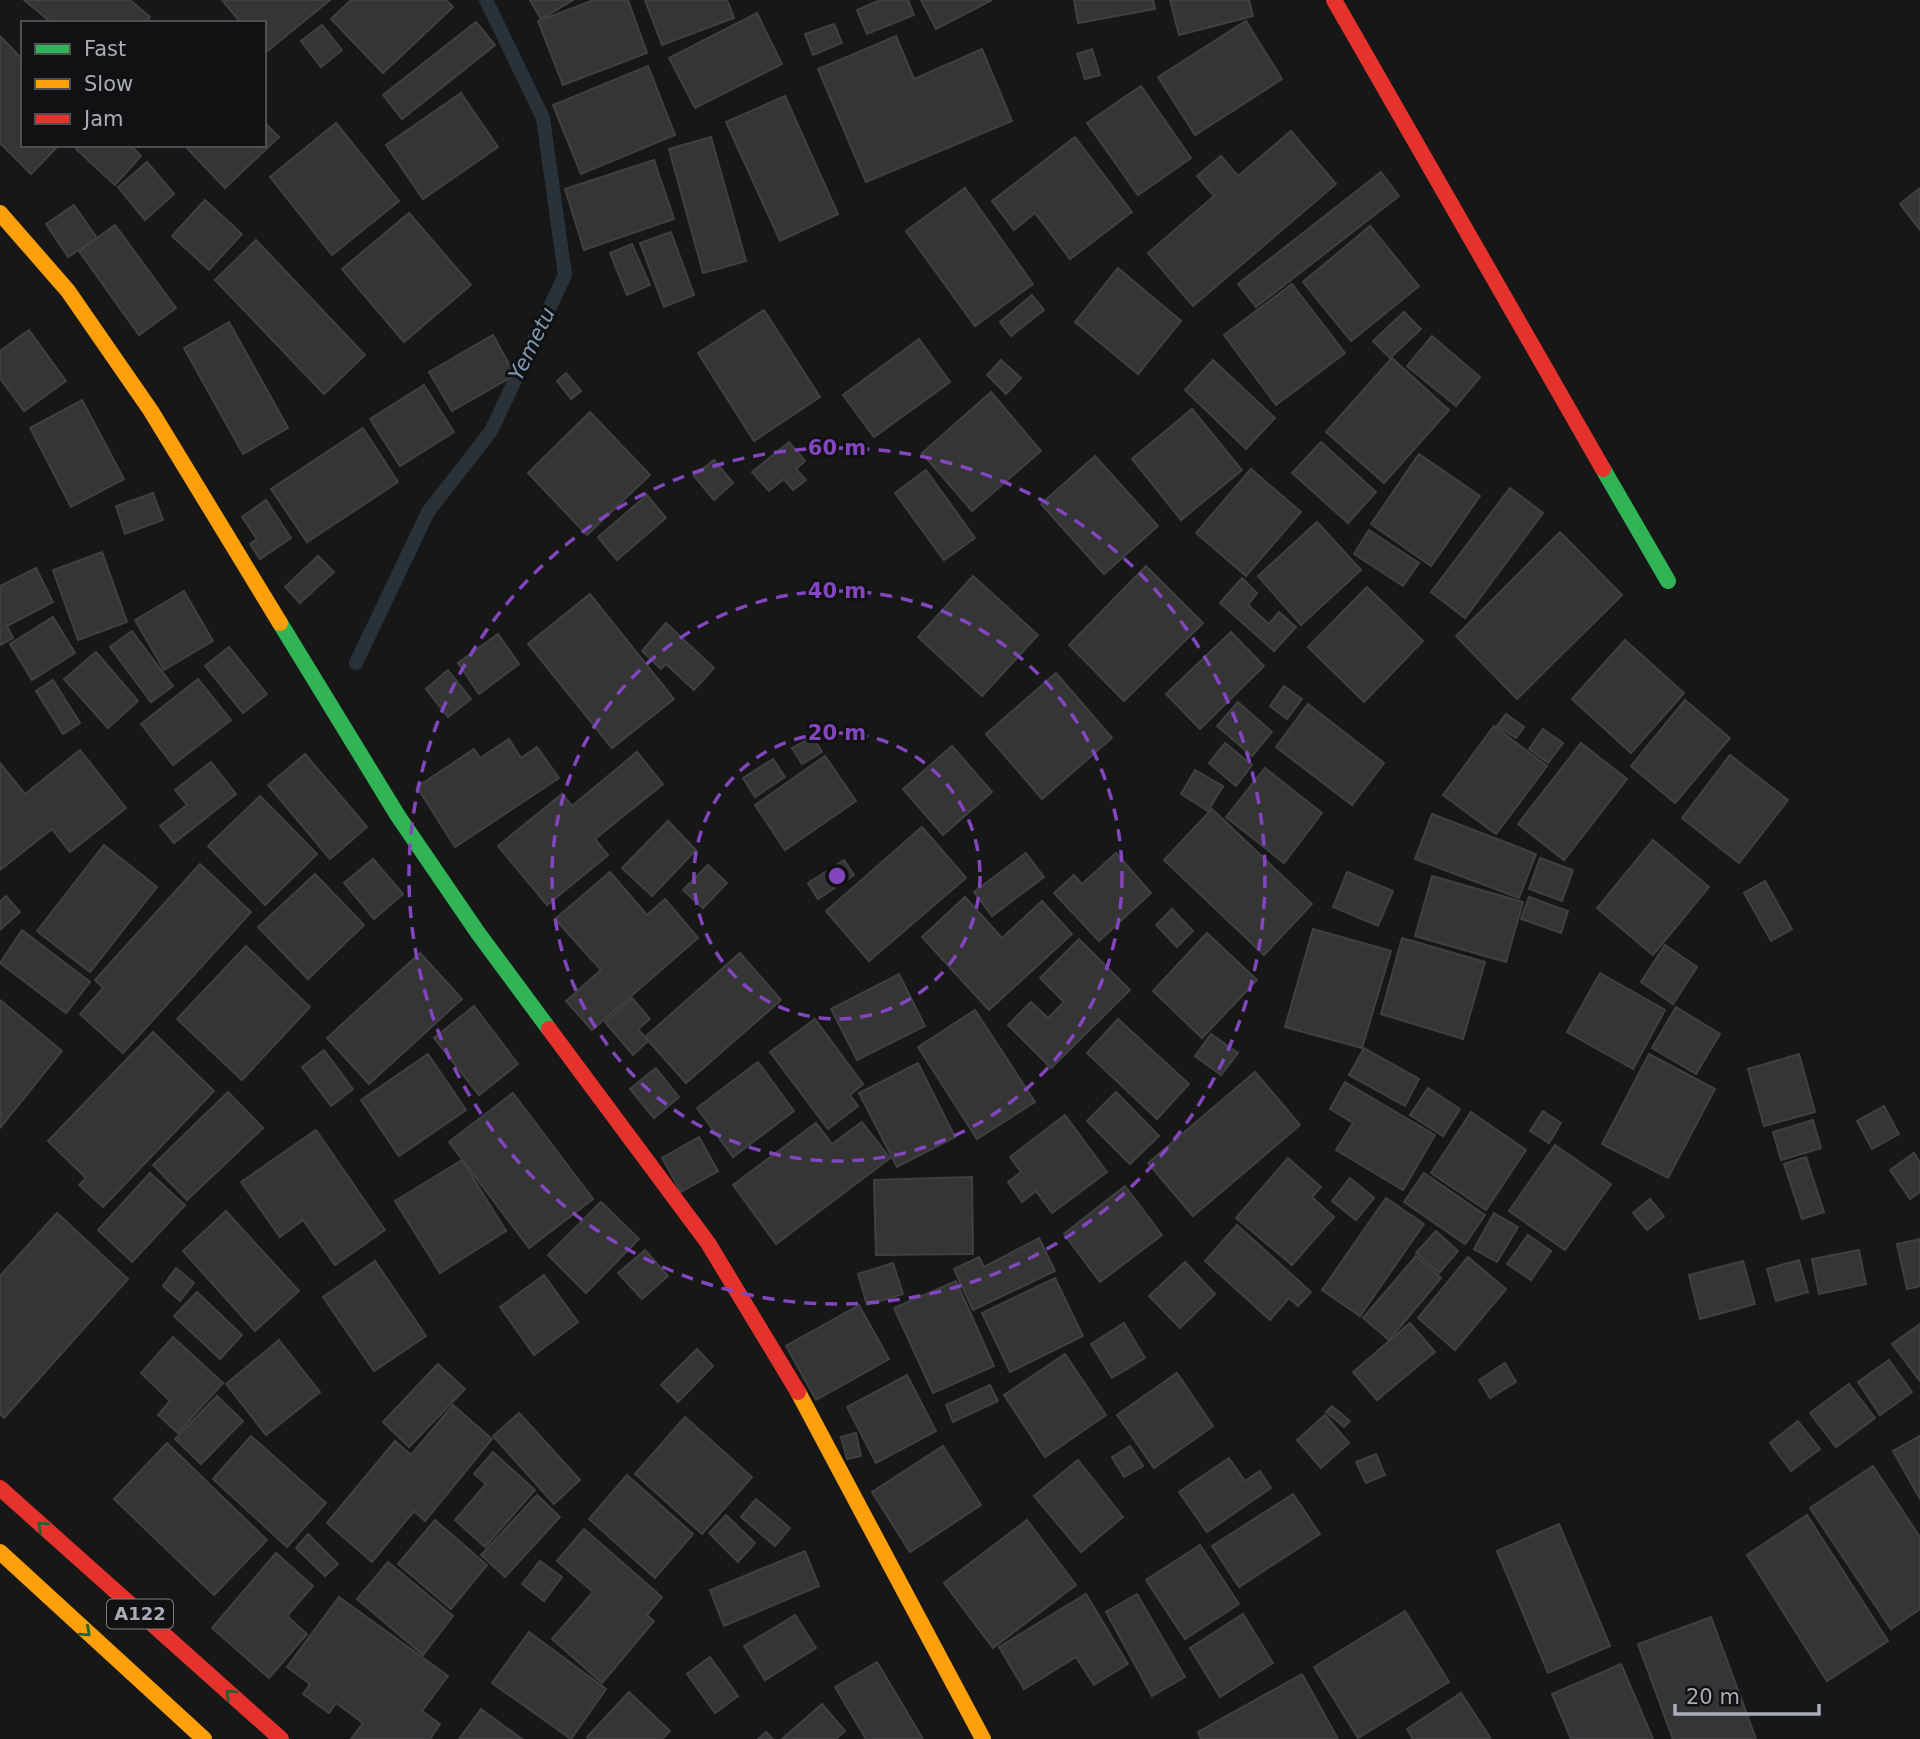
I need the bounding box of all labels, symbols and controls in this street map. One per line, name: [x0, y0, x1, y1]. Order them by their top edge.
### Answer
legend: [21, 21, 266, 147]
text: Fast: [84, 37, 126, 61]
text: Slow: [84, 72, 133, 96]
text: Jam: [82, 107, 124, 131]
water label: Yemetu: [504, 304, 560, 384]
text: 60 m: [808, 436, 866, 460]
text: 40 m: [808, 579, 866, 603]
text: 20 m: [808, 721, 866, 745]
centre of rings: [825, 864, 849, 888]
one-way arrow: [37, 1522, 50, 1534]
road number: A122: [107, 1600, 173, 1629]
one-way arrow: [78, 1624, 91, 1636]
scale bar: [1675, 1672, 1818, 1716]
text: 20 m: [1686, 1685, 1740, 1709]
one-way arrow: [225, 1690, 238, 1702]

